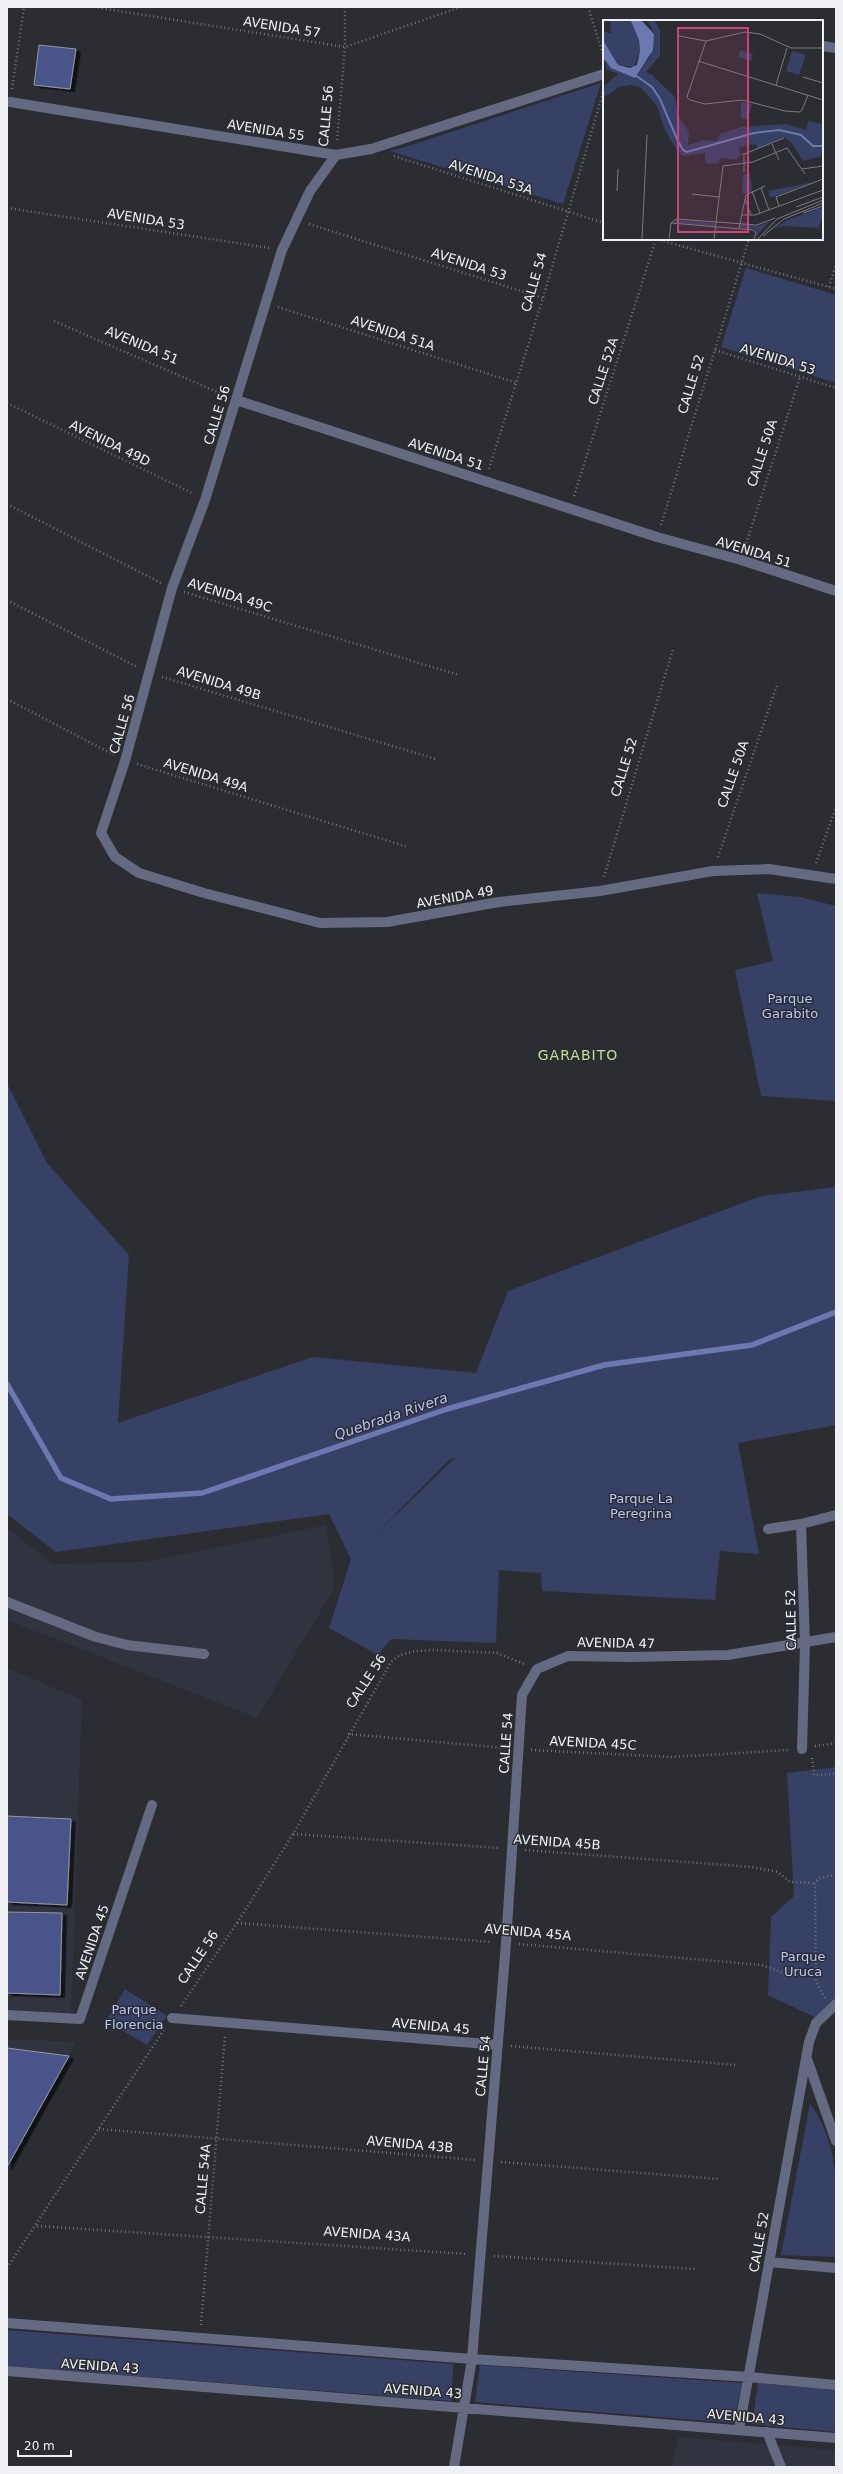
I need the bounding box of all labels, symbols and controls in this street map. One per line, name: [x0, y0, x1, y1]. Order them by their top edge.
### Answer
street label: AVENIDA 57: [242, 13, 322, 41]
inset map: [603, 20, 823, 240]
street label: CALLE 56: [316, 85, 336, 147]
street label: AVENIDA 55: [226, 116, 306, 144]
street label: AVENIDA 53A: [447, 156, 535, 198]
street label: AVENIDA 53: [106, 205, 186, 233]
street label: AVENIDA 53: [430, 245, 508, 283]
street label: CALLE 54: [518, 250, 550, 314]
street label: AVENIDA 51A: [349, 312, 437, 354]
street label: AVENIDA 51: [103, 323, 181, 367]
street label: CALLE 52A: [585, 335, 621, 407]
street label: AVENIDA 53: [738, 340, 818, 378]
street label: CALLE 52: [675, 352, 707, 416]
street label: CALLE 56: [201, 383, 233, 447]
street label: AVENIDA 49D: [67, 417, 153, 469]
street label: CALLE 50A: [744, 417, 780, 489]
street label: AVENIDA 51: [407, 435, 485, 473]
street label: AVENIDA 51: [714, 533, 794, 571]
street label: AVENIDA 49C: [186, 575, 274, 615]
street label: AVENIDA 49B: [175, 663, 263, 703]
street label: CALLE 56: [106, 692, 138, 756]
street label: CALLE 52: [608, 735, 640, 799]
street label: CALLE 50A: [714, 738, 752, 810]
street label: AVENIDA 49A: [162, 755, 250, 795]
street label: AVENIDA 49: [415, 883, 495, 911]
park label: Parque Garabito: [762, 991, 818, 1021]
district label: GARABITO: [538, 1047, 618, 1063]
water label: Quebrada Rivera: [332, 1389, 450, 1443]
park label: Parque La Peregrina: [609, 1491, 673, 1521]
street label: CALLE 52: [783, 1589, 799, 1651]
street label: AVENIDA 47: [577, 1635, 655, 1651]
street label: CALLE 56: [343, 1651, 389, 1711]
street label: CALLE 54: [496, 1712, 516, 1774]
street label: AVENIDA 45C: [549, 1733, 637, 1753]
street label: AVENIDA 45B: [513, 1831, 601, 1853]
street label: AVENIDA 45: [72, 1903, 112, 1981]
street label: AVENIDA 45A: [484, 1921, 572, 1943]
street label: CALLE 56: [175, 1927, 221, 1987]
park label: Parque Uruca: [781, 1949, 825, 1979]
park label: Parque Florencia: [104, 2002, 164, 2032]
street label: AVENIDA 45: [391, 2015, 471, 2037]
street label: CALLE 54: [473, 2035, 493, 2097]
street label: AVENIDA 43B: [366, 2133, 454, 2155]
street label: CALLE 54A: [192, 2143, 214, 2215]
street label: CALLE 52: [746, 2210, 772, 2274]
street label: AVENIDA 43A: [323, 2223, 411, 2245]
street label: AVENIDA 43: [61, 2356, 139, 2376]
street label: AVENIDA 43: [384, 2381, 462, 2401]
street label: AVENIDA 43: [706, 2406, 786, 2428]
scale bar: [18, 2432, 71, 2458]
text: 20 m: [24, 2439, 55, 2453]

